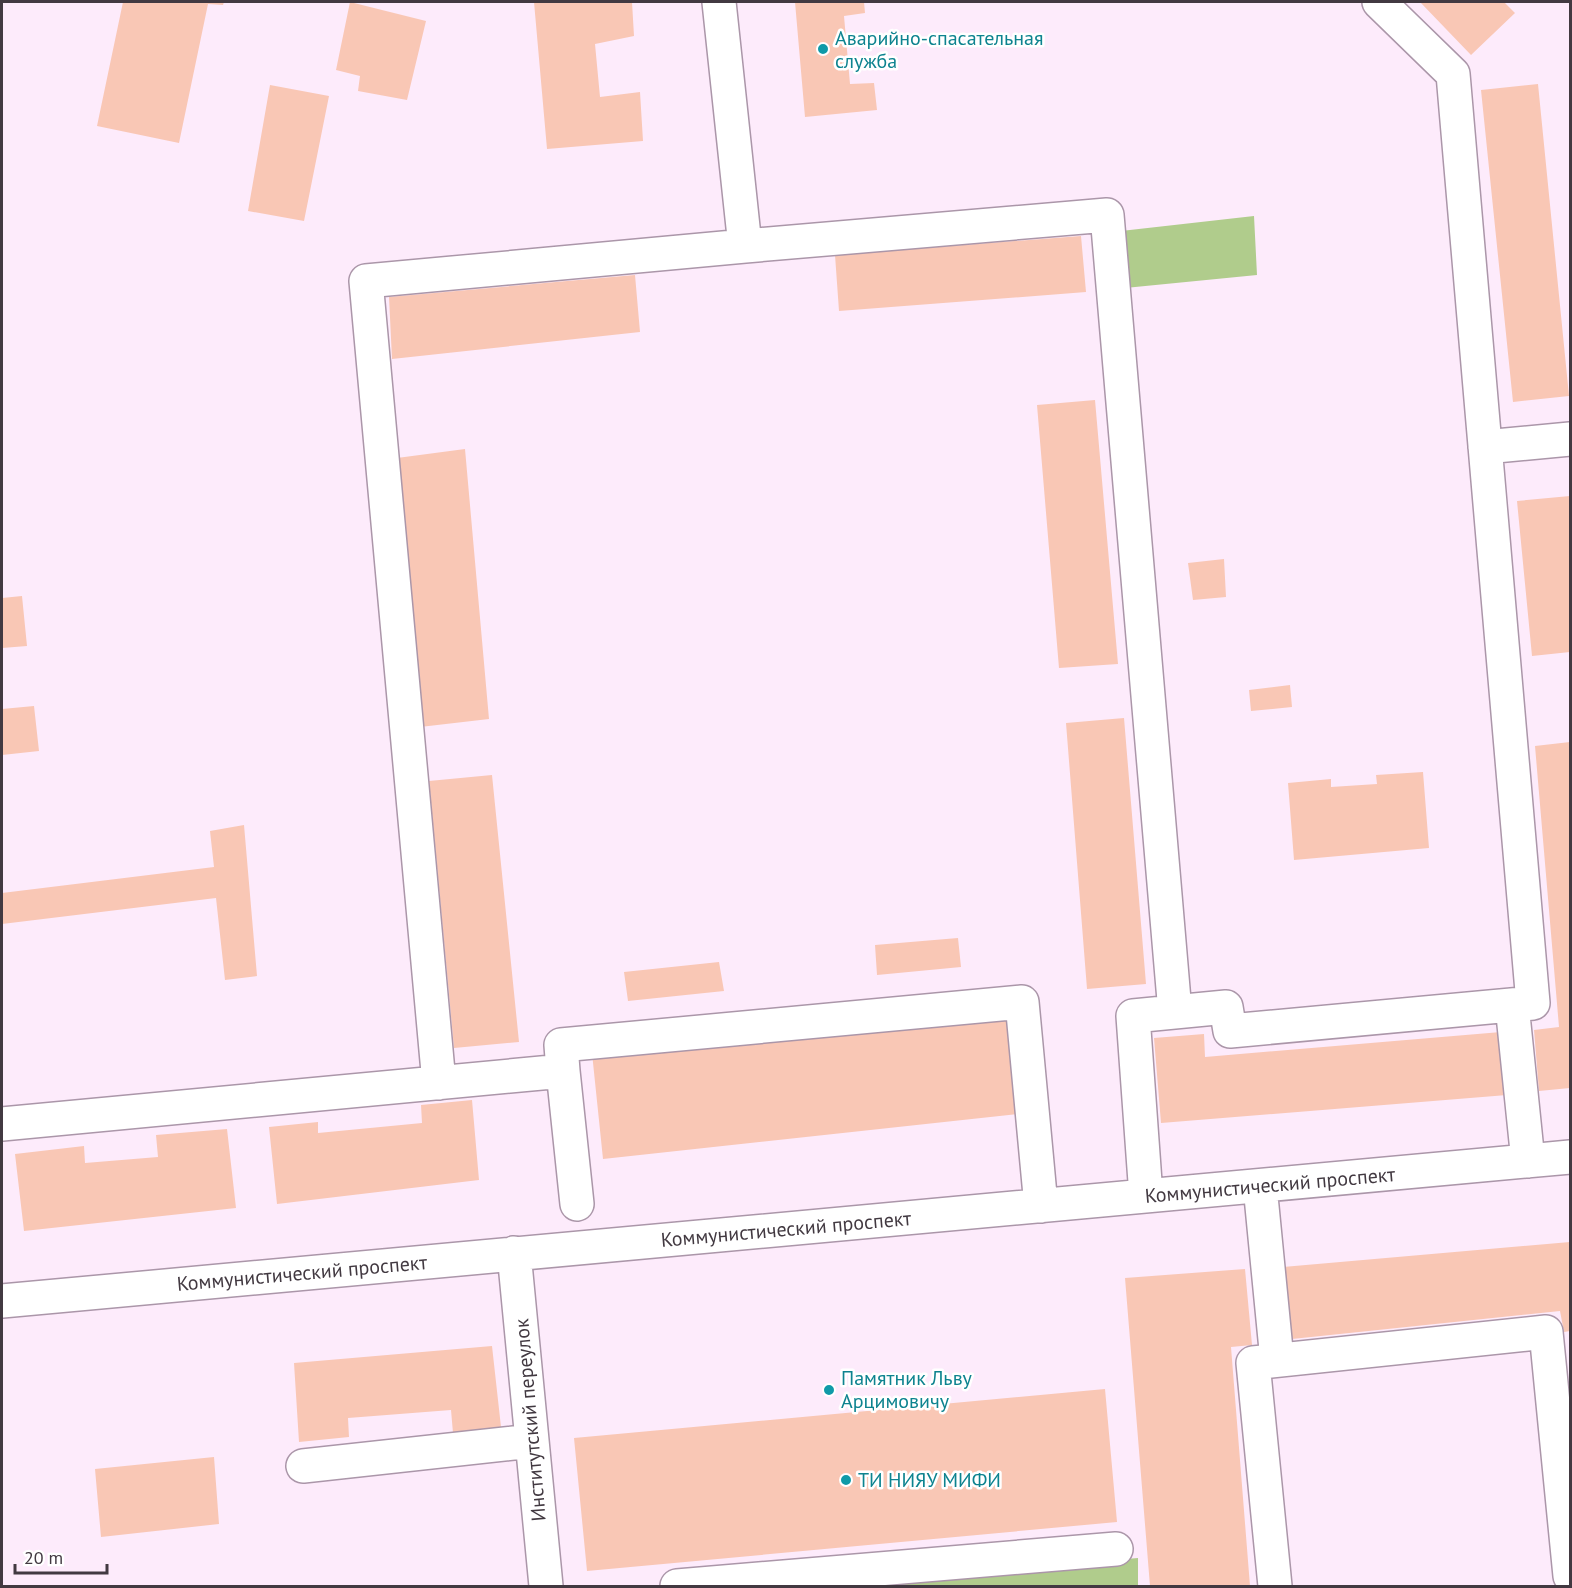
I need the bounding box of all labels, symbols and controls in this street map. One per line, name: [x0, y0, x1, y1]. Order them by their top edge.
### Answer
place label: Аварийно-спасательная служба: [835, 25, 1043, 74]
marker: Аварийно-спасательная служба: [816, 42, 830, 56]
street label: Коммунистический проспект: [1144, 1161, 1396, 1209]
street label: Коммунистический проспект: [660, 1205, 912, 1253]
street label: Коммунистический проспект: [176, 1249, 428, 1297]
street label: Институтский переулок: [508, 1317, 552, 1523]
place label: Памятник Льву Арцимовичу: [841, 1365, 973, 1414]
marker: Памятник Льву Арцимовичу: [822, 1383, 836, 1397]
place label: ТИ НИЯУ МИФИ: [858, 1467, 1001, 1493]
marker: ТИ НИЯУ МИФИ: [839, 1473, 853, 1487]
scale bar: [15, 1537, 106, 1575]
text: 20 m: [24, 1546, 63, 1569]

